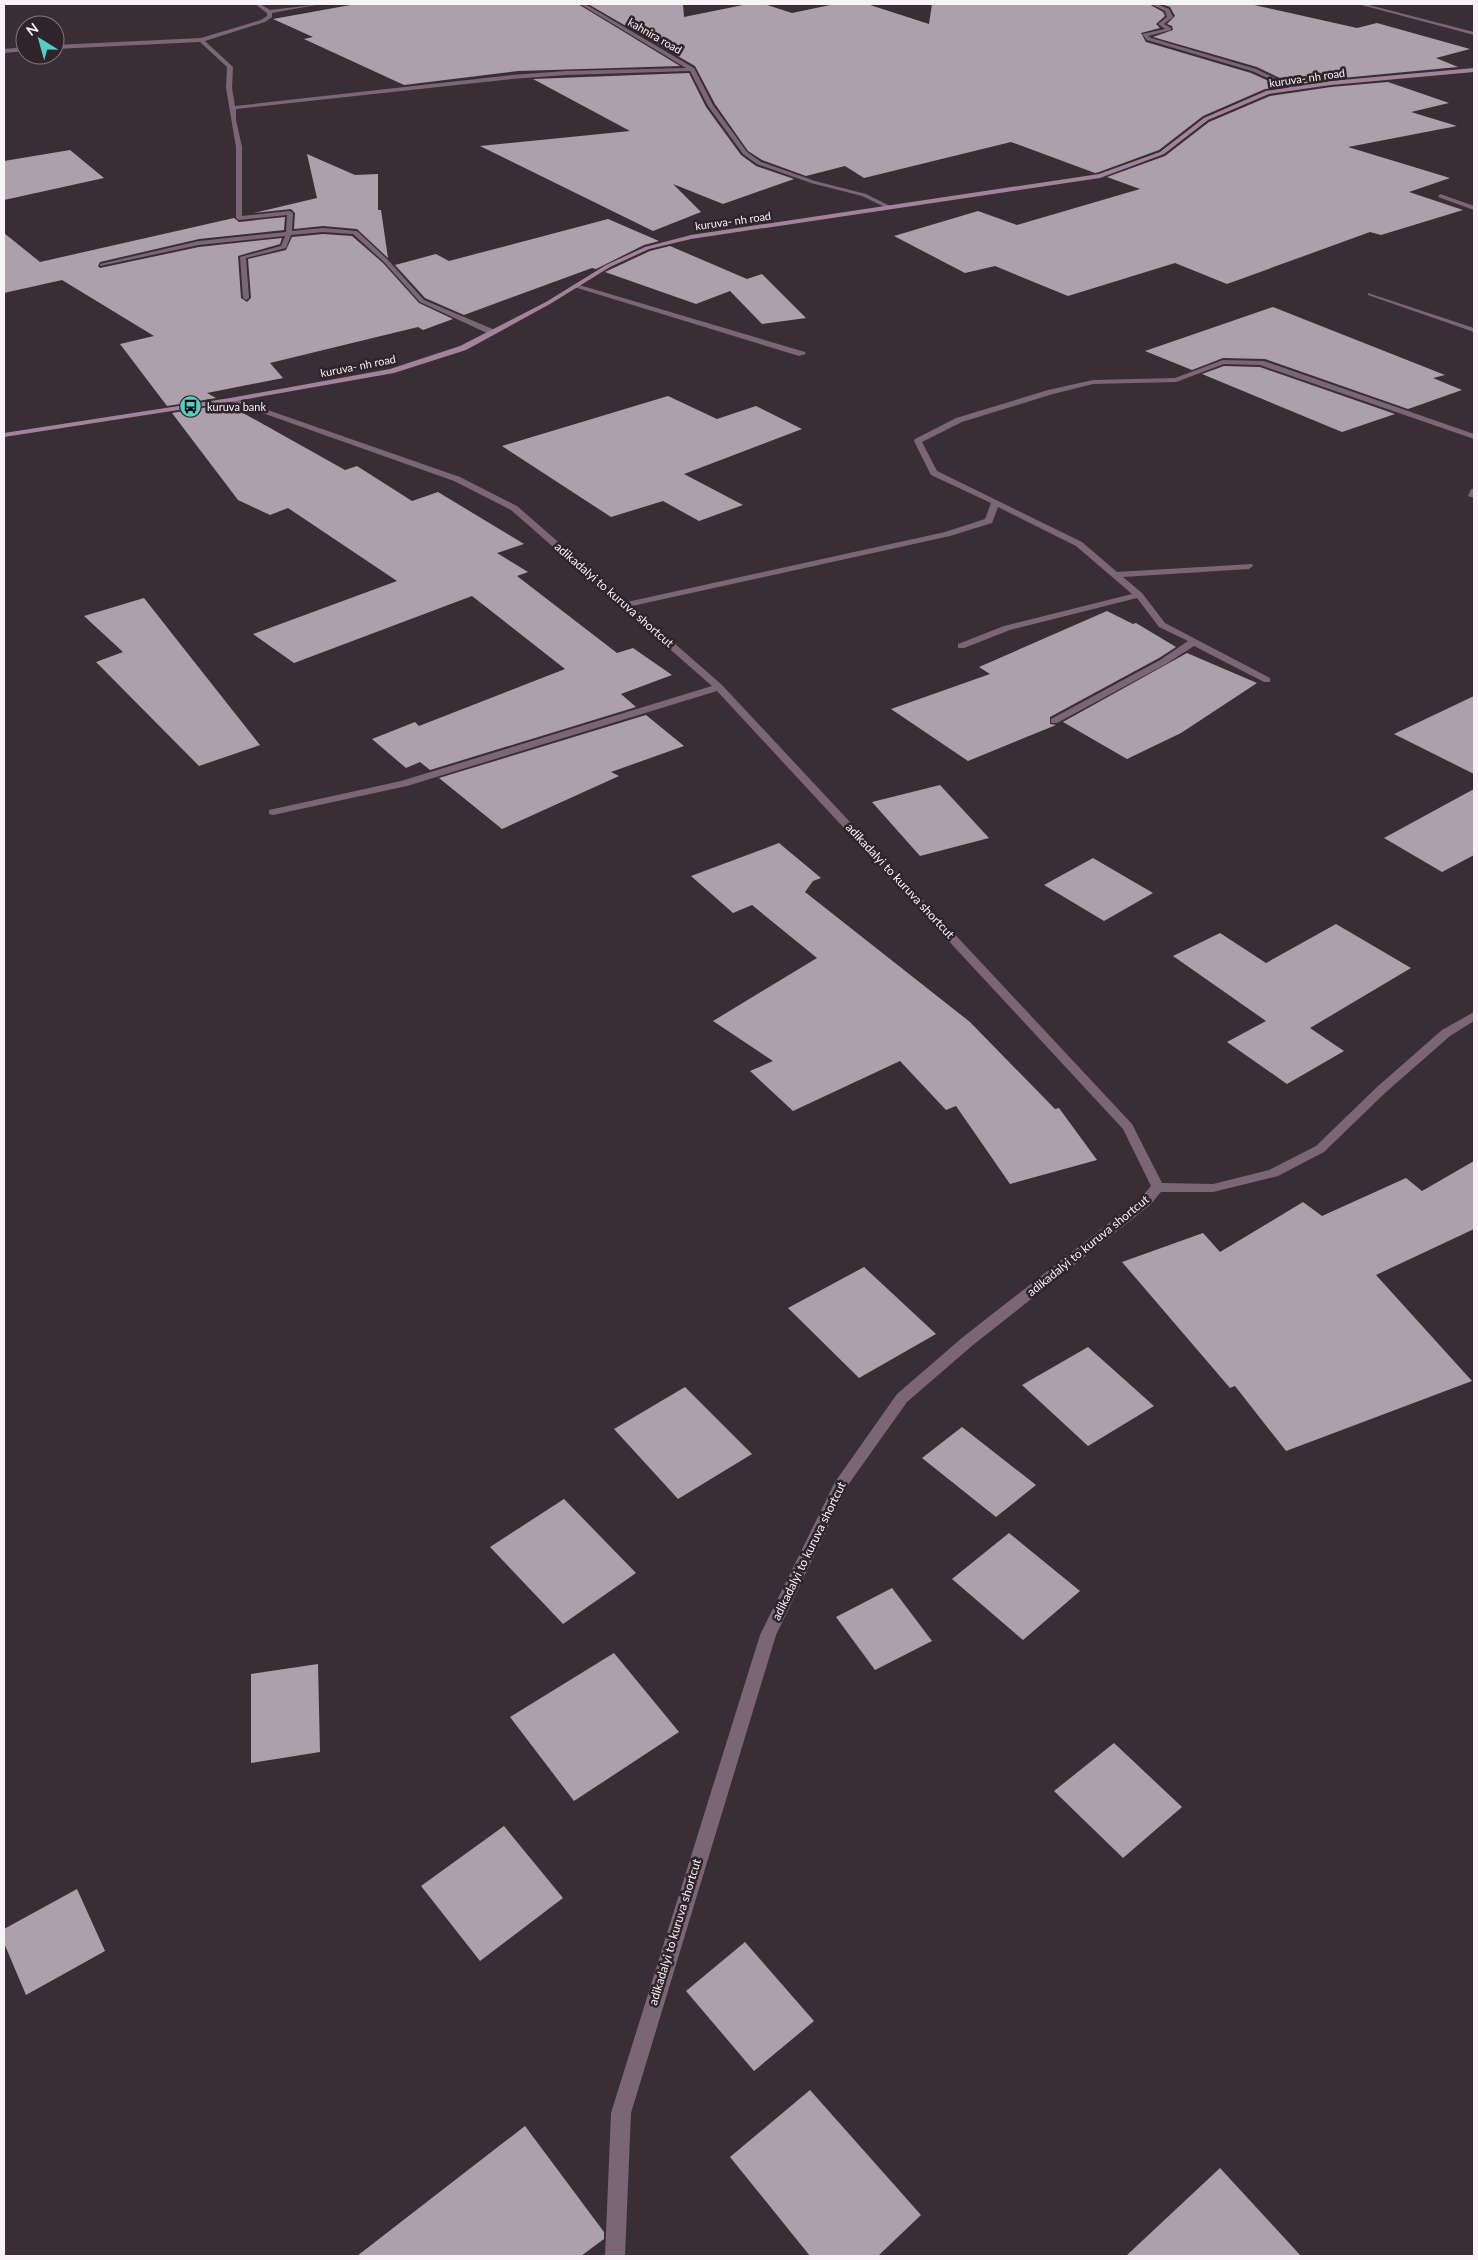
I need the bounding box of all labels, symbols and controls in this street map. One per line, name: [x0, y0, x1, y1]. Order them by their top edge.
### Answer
north arrow: [15, 15, 65, 65]
street label: kahnira road: [626, 15, 684, 56]
text: N: [22, 19, 41, 39]
street label: kuruva- nh road: [1268, 66, 1346, 89]
street label: kuruva- nh road: [694, 209, 772, 232]
street label: kuruva- nh road: [319, 352, 397, 379]
bus stop icon: kuruva bank: [179, 395, 203, 419]
place label: kuruva bank: [207, 400, 266, 413]
street label: adikadalyi to kuruva shortcut: [552, 539, 677, 651]
street label: adikadalyi to kuruva shortcut: [843, 820, 958, 942]
street label: adikadalyi to kuruva shortcut: [1024, 1191, 1152, 1299]
street label: adikadalyi to kuruva shortcut: [768, 1478, 849, 1623]
street label: adikadalyi to kuruva shortcut: [645, 1856, 704, 2007]

